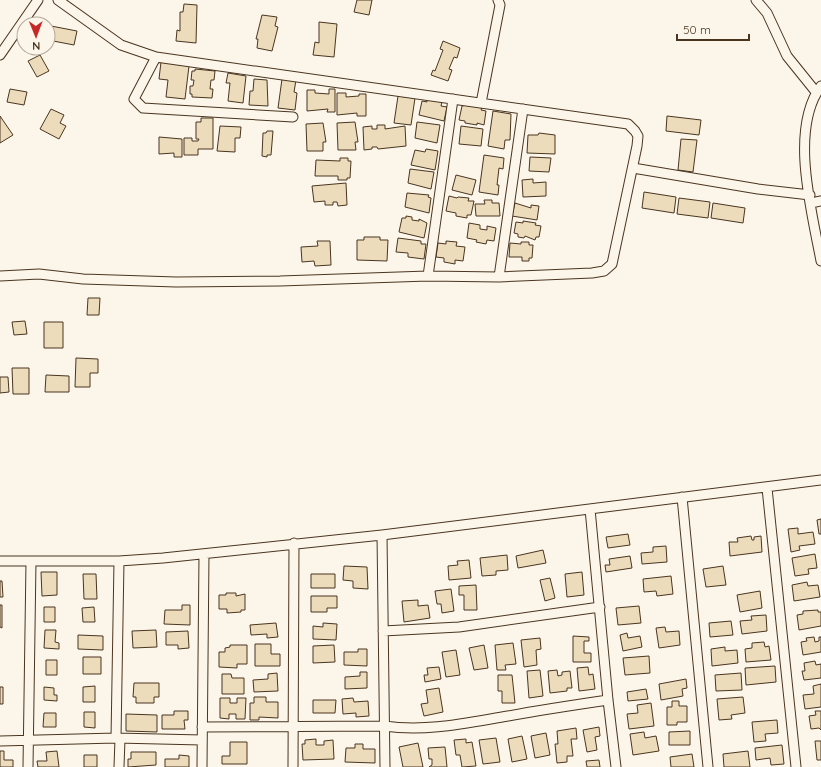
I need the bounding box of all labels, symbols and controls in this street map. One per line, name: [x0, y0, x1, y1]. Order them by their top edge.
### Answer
north arrow: [16, 16, 56, 56]
scale bar: [677, 16, 749, 42]
text: 50 m: [683, 22, 711, 37]
text: N: [32, 39, 40, 53]

